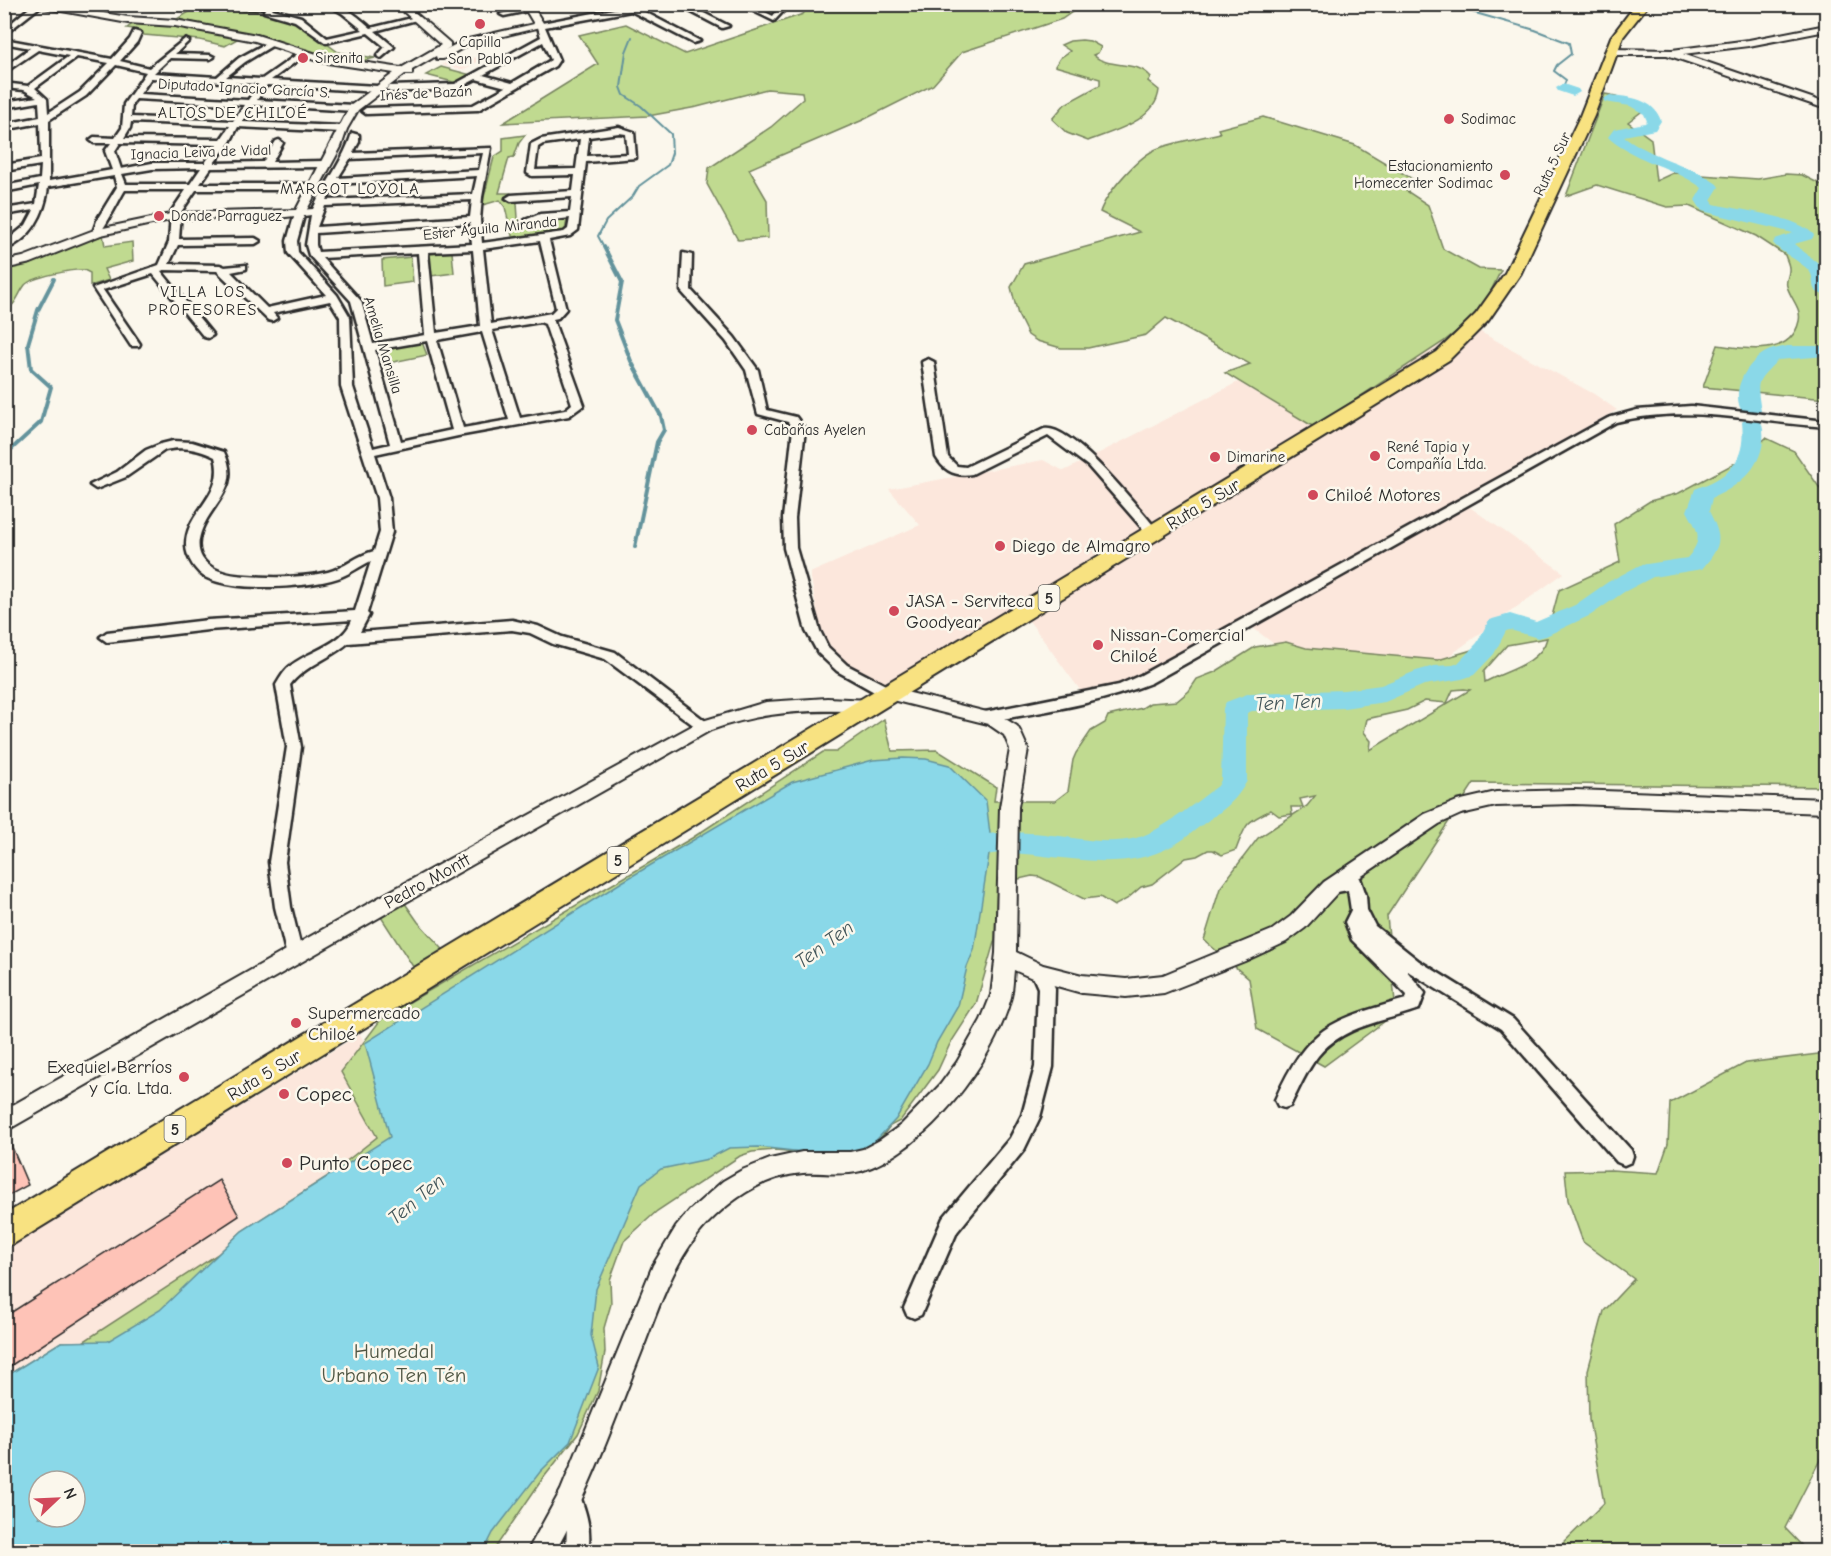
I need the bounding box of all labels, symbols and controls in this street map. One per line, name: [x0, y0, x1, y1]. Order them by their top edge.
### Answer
marker: Capilla San Pablo: [473, 17, 487, 31]
place label: Capilla San Pablo: [448, 33, 512, 68]
place label: Sirenita: [315, 49, 363, 67]
marker: Sirenita: [296, 51, 310, 65]
street label: Diputado Ignacio García S.: [157, 75, 331, 101]
street label: Inés de Bazán: [379, 82, 473, 104]
district label: ALTOS DE CHILOÉ: [158, 103, 308, 122]
place label: Sodimac: [1461, 110, 1516, 128]
marker: Sodimac: [1442, 112, 1456, 126]
street label: Ruta 5 Sur: [1529, 129, 1575, 199]
street label: Ignacia Leiva de Vidal: [130, 141, 272, 163]
place label: Estacionamiento Homecenter Sodimac: [1354, 157, 1493, 192]
marker: Estacionamiento Homecenter Sodimac: [1498, 168, 1512, 182]
district label: MARGOT LOYOLA: [280, 180, 420, 198]
place label: Donde Parraguez: [171, 207, 282, 225]
marker: Donde Parraguez: [152, 209, 166, 223]
street label: Ester Águila Miranda: [422, 211, 558, 244]
district label: VILLA LOS PROFESORES: [148, 283, 258, 319]
street label: Amelia Mansilla: [360, 294, 406, 396]
place label: Cabañas Ayelen: [764, 421, 866, 439]
marker: Cabañas Ayelen: [745, 423, 759, 437]
place label: René Tapia y Compañía Ltda.: [1387, 438, 1486, 473]
place label: Dimarine: [1227, 448, 1286, 466]
marker: René Tapia y Compañía Ltda.: [1368, 449, 1382, 463]
marker: Dimarine: [1208, 450, 1222, 464]
street label: Ruta 5 Sur: [1163, 474, 1244, 535]
place label: Chiloé Motores: [1325, 485, 1440, 506]
marker: Chiloé Motores: [1306, 488, 1320, 502]
place label: Diego de Almagro: [1012, 536, 1151, 557]
marker: Diego de Almagro: [993, 539, 1007, 553]
road number: 5: [1038, 585, 1060, 611]
place label: JASA - Serviteca Goodyear: [906, 591, 1034, 633]
marker: JASA - Serviteca Goodyear: [887, 604, 901, 618]
place label: Nissan-Comercial Chiloé: [1110, 625, 1244, 667]
marker: Nissan-Comercial Chiloé: [1091, 638, 1105, 652]
water label: Ten Ten: [1254, 689, 1322, 716]
street label: Ruta 5 Sur: [732, 736, 813, 797]
road number: 5: [608, 847, 628, 873]
street label: Pedro Montt: [381, 849, 475, 914]
water label: Ten Ten: [791, 916, 858, 973]
place label: Supermercado Chiloé: [308, 1003, 420, 1045]
marker: Supermercado Chiloé: [289, 1016, 303, 1030]
street label: Ruta 5 Sur: [224, 1045, 305, 1106]
place label: Exequiel Berríos y Cía. Ltda.: [47, 1057, 172, 1099]
marker: Exequiel Berríos y Cía. Ltda.: [177, 1070, 191, 1084]
place label: Copec: [296, 1082, 352, 1106]
marker: Copec: [277, 1087, 291, 1101]
road number: 5: [164, 1116, 186, 1142]
place label: Punto Copec: [299, 1151, 412, 1175]
marker: Punto Copec: [280, 1156, 294, 1170]
water label: Ten Ten: [383, 1169, 449, 1230]
park label: Humedal Urbano Ten Tén: [322, 1339, 466, 1387]
north arrow: [27, 1469, 87, 1529]
text: N: [60, 1485, 80, 1502]

